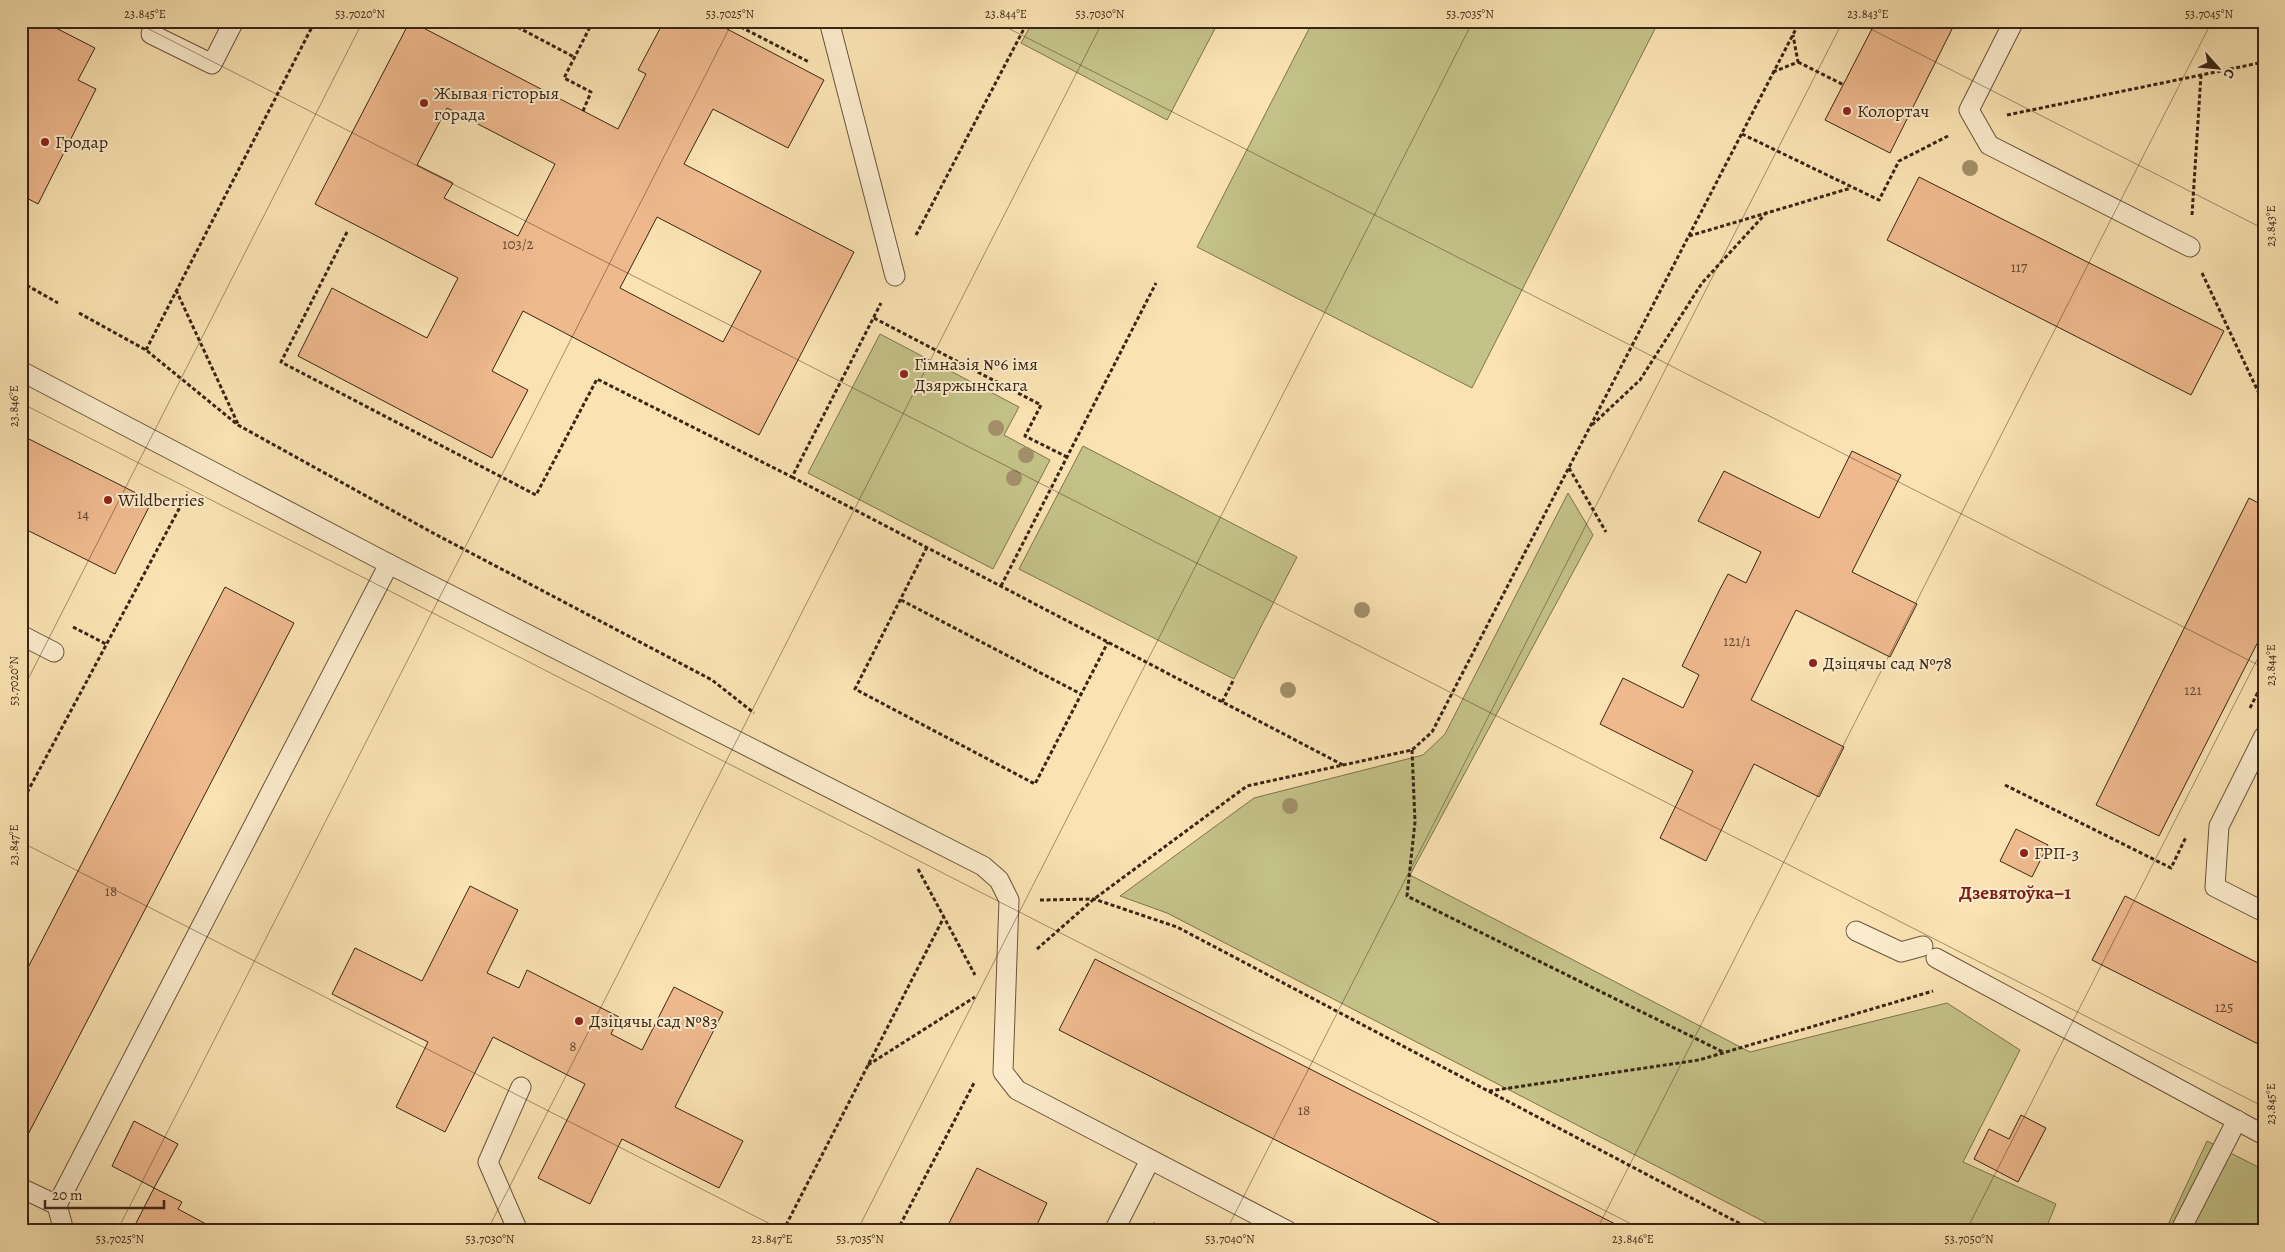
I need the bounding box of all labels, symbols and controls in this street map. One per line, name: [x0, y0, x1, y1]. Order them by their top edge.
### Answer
text: 23.845°E: [124, 6, 166, 22]
text: 53.7020°N: [335, 6, 385, 22]
text: 53.7025°N: [706, 6, 755, 22]
text: 23.844°E: [985, 6, 1027, 22]
text: 53.7030°N: [1076, 6, 1125, 22]
text: 53.7035°N: [1446, 6, 1494, 22]
text: 23.843°E: [1847, 6, 1889, 22]
text: 53.7045°N: [2185, 6, 2233, 22]
north arrow: [2192, 42, 2242, 92]
text: С: [2219, 66, 2240, 82]
place label: Жывая гісторыя горада: [434, 81, 559, 126]
marker: Жывая гісторыя горада: [418, 97, 430, 109]
place label: Колортач: [1857, 99, 1930, 123]
marker: Колортач: [1841, 105, 1853, 117]
place label: Гродар: [55, 130, 108, 154]
marker: Гродар: [39, 136, 51, 148]
text: 23.843°E: [2263, 205, 2279, 247]
house number: 103/2: [502, 234, 534, 254]
house number: 117: [2011, 257, 2028, 277]
place label: Гімназія №6 імя Дзяржынскага: [914, 352, 1038, 397]
marker: Гімназія №6 імя Дзяржынскага: [898, 368, 910, 380]
text: 23.846°E: [6, 385, 22, 427]
place label: Wildberries: [117, 488, 205, 512]
marker: Wildberries: [102, 494, 114, 506]
house number: 14: [77, 504, 89, 524]
house number: 121/1: [1723, 631, 1751, 651]
text: 23.844°E: [2263, 644, 2279, 686]
place label: Дзіцячы сад №78: [1823, 651, 1952, 675]
text: 53.7020°N: [6, 656, 22, 706]
marker: Дзіцячы сад №78: [1807, 657, 1819, 669]
house number: 121: [2184, 680, 2202, 700]
text: 23.847°E: [6, 824, 22, 866]
place label: ГРП-3: [2034, 841, 2079, 865]
marker: ГРП-3: [2018, 847, 2030, 859]
district label: Дзевятоўка–1: [1959, 880, 2071, 906]
house number: 18: [105, 881, 117, 901]
house number: 125: [2215, 997, 2233, 1017]
place label: Дзіцячы сад №83: [589, 1009, 718, 1033]
marker: Дзіцячы сад №83: [573, 1015, 585, 1027]
house number: 8: [569, 1036, 577, 1056]
text: 23.845°E: [2263, 1083, 2279, 1125]
house number: 18: [1298, 1100, 1310, 1120]
scale bar: [45, 1177, 164, 1209]
text: 20 m: [52, 1185, 83, 1205]
text: 53.7025°N: [96, 1231, 145, 1247]
text: 53.7030°N: [466, 1231, 515, 1247]
text: 23.847°E: [751, 1231, 793, 1247]
text: 53.7035°N: [836, 1231, 884, 1247]
text: 53.7040°N: [1205, 1231, 1255, 1247]
text: 23.846°E: [1612, 1231, 1654, 1247]
text: 53.7050°N: [1944, 1231, 1994, 1247]

